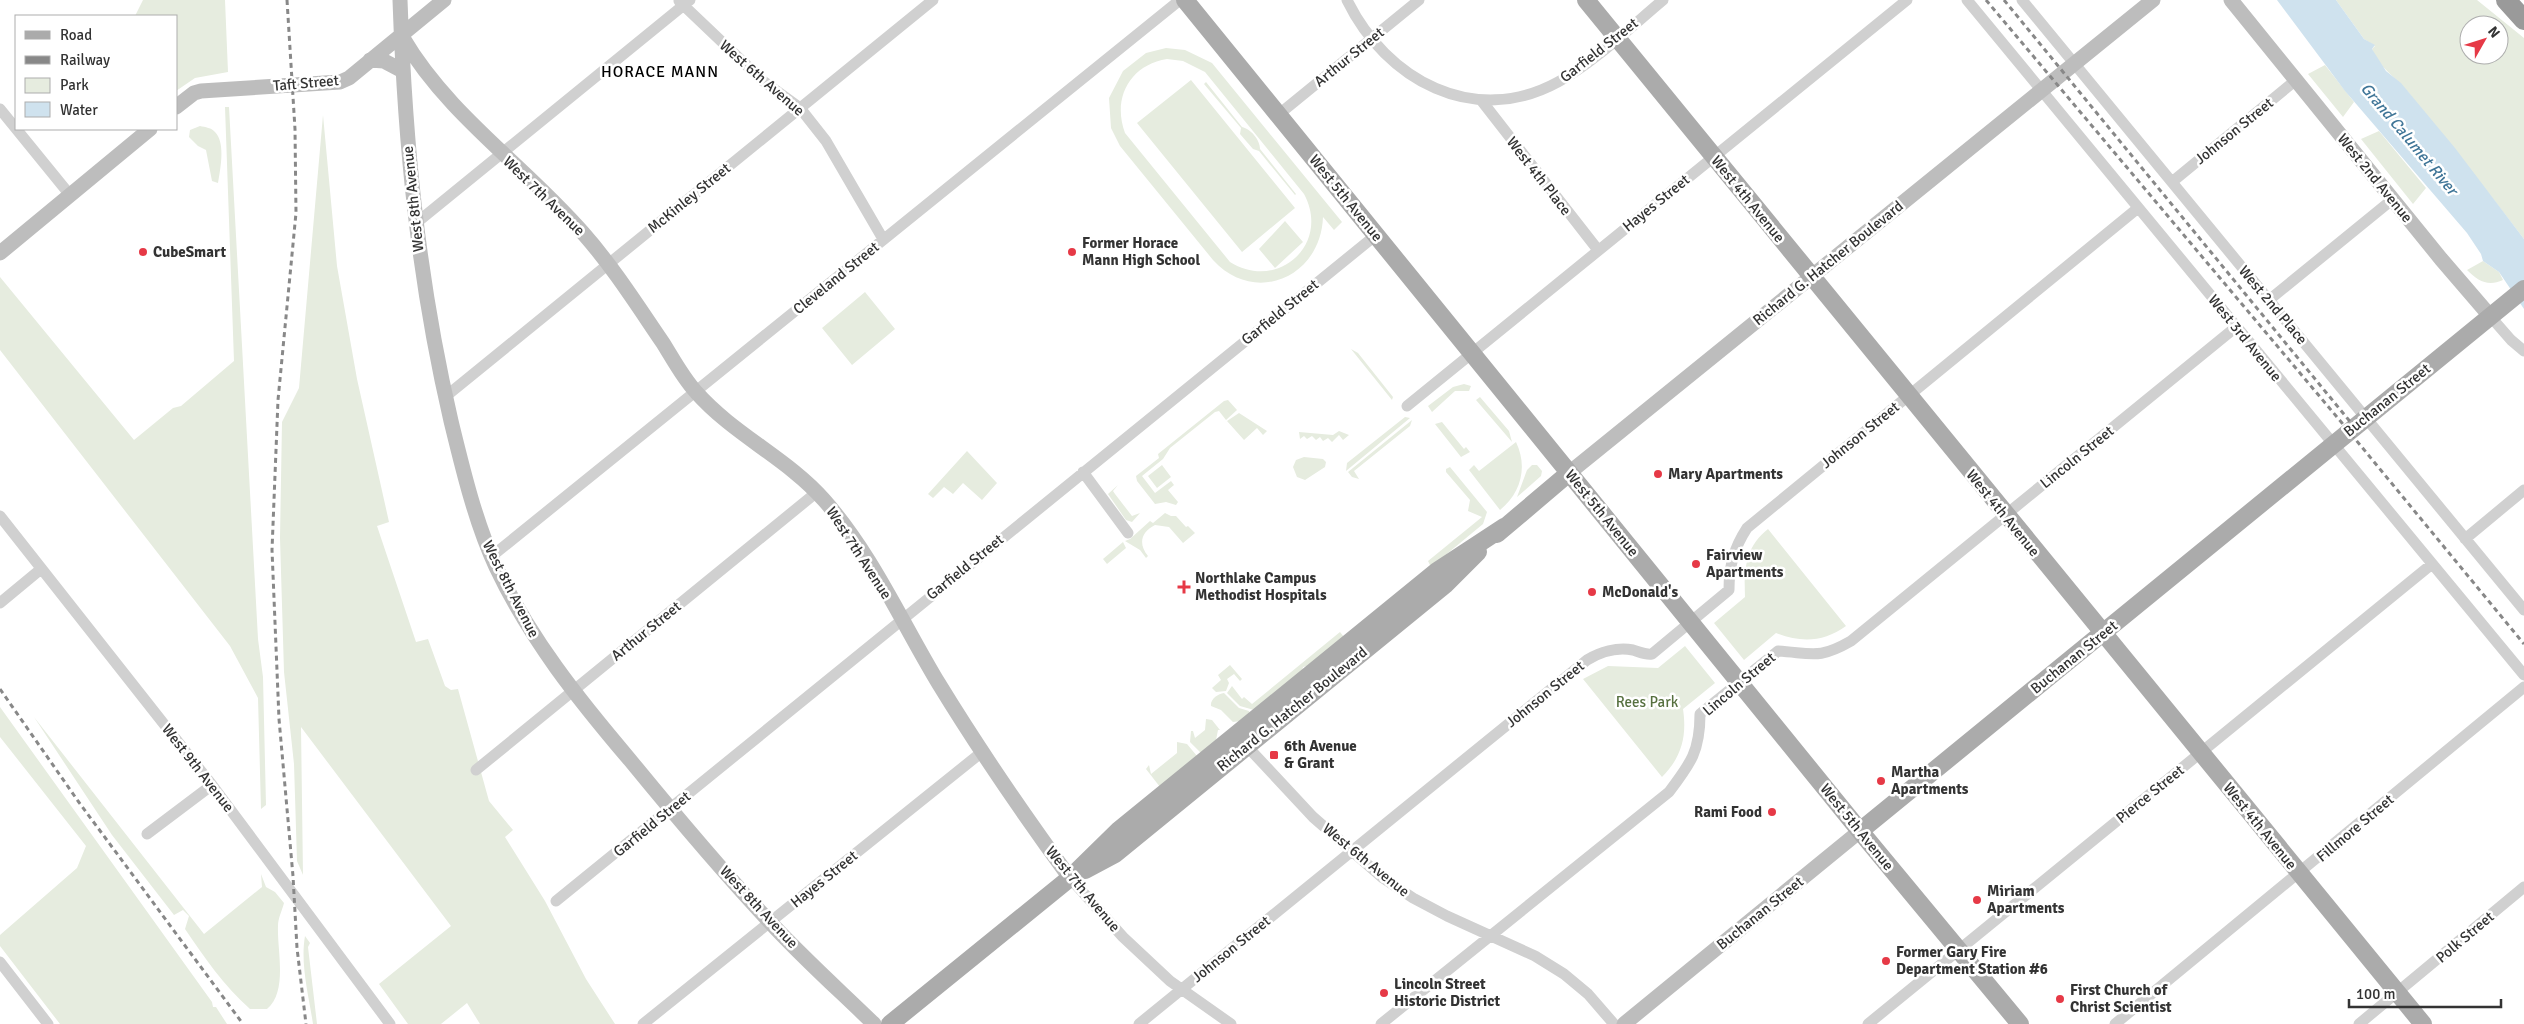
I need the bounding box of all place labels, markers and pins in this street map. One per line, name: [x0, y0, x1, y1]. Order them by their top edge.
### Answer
place label: Former Horace Mann High School: [1082, 234, 1200, 269]
place label: CubeSmart: [153, 243, 226, 261]
marker: CubeSmart: [137, 246, 149, 258]
marker: Former Horace Mann High School: [1066, 246, 1078, 258]
place label: Mary Apartments: [1668, 465, 1783, 483]
marker: Mary Apartments: [1652, 468, 1664, 480]
place label: Fairview Apartments: [1706, 546, 1784, 581]
marker: Fairview Apartments: [1690, 558, 1702, 570]
place label: Northlake Campus Methodist Hospitals: [1195, 569, 1327, 604]
marker: Northlake Campus Methodist Hospitals: [1177, 580, 1191, 594]
place label: McDonald's: [1602, 583, 1679, 601]
marker: McDonald's: [1586, 586, 1598, 598]
place label: 6th Avenue & Grant: [1284, 737, 1357, 772]
marker: 6th Avenue & Grant: [1268, 749, 1280, 761]
place label: Martha Apartments: [1891, 763, 1969, 798]
marker: Martha Apartments: [1875, 775, 1887, 787]
place label: Rami Food: [1694, 803, 1762, 821]
marker: Rami Food: [1766, 806, 1778, 818]
place label: Miriam Apartments: [1987, 882, 2065, 917]
marker: Miriam Apartments: [1971, 894, 1983, 906]
place label: Former Gary Fire Department Station #6: [1896, 943, 2048, 978]
marker: Former Gary Fire Department Station #6: [1880, 955, 1892, 967]
place label: Lincoln Street Historic District: [1394, 975, 1500, 1010]
place label: First Church of Christ Scientist: [2070, 981, 2172, 1016]
marker: Lincoln Street Historic District: [1378, 987, 1390, 999]
marker: First Church of Christ Scientist: [2054, 993, 2066, 1005]

